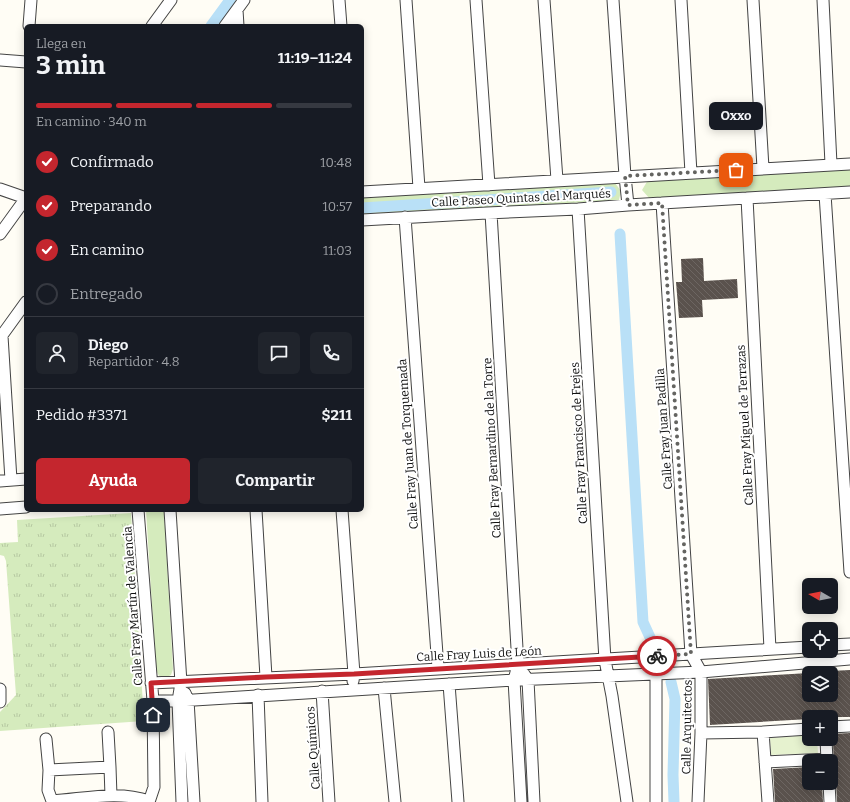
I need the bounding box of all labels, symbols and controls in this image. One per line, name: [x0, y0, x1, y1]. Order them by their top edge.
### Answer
text: Llega en: [36, 36, 86, 51]
text: 11:19–11:24: [278, 49, 352, 67]
text: 3 min: [36, 50, 105, 81]
callout: Oxxo: [709, 102, 763, 130]
text: Oxxo: [720, 108, 752, 123]
text: En camino · 340 m: [36, 114, 147, 129]
icon: check: [36, 151, 58, 173]
text: Confirmado: [70, 153, 154, 171]
pin: [719, 153, 753, 187]
text: 10:48: [320, 155, 352, 170]
icon: bag: [725, 159, 747, 181]
street label: Calle Paseo Quintas del Marqués: [431, 186, 611, 210]
icon: check: [36, 195, 58, 217]
text: Preparando: [70, 197, 152, 215]
text: 10:57: [322, 199, 352, 214]
icon: check: [36, 239, 58, 261]
text: En camino: [70, 241, 144, 259]
text: 11:03: [323, 243, 352, 258]
text: Entregado: [70, 285, 143, 303]
button: person: [36, 332, 78, 374]
button: chat: [258, 332, 300, 374]
button: phone: [310, 332, 352, 374]
text: Diego: [88, 336, 129, 354]
street label: Calle Fray Miguel de Terrazas: [734, 344, 756, 506]
text: Repartidor · 4.8: [88, 354, 180, 369]
street label: Calle Fray Bernardino de la Torre: [480, 357, 504, 539]
street label: Calle Fray Juan de Torquemada: [395, 358, 421, 530]
street label: Calle Fray Francisco de Frejes: [568, 361, 590, 524]
street label: Calle Fray Juan Padilla: [653, 367, 675, 490]
text: Pedido #3371: [36, 406, 127, 424]
text: $211: [321, 406, 352, 424]
button: Ayuda: [36, 458, 190, 504]
button: Compartir: [198, 458, 352, 504]
street label: Calle Fray Martín de Valencia: [120, 525, 146, 686]
north arrow: [802, 578, 838, 614]
map controls: [802, 578, 838, 790]
button: locate: [802, 622, 838, 658]
courier: [637, 636, 677, 676]
street label: Calle Fray Luis de León: [416, 644, 542, 664]
icon: bike: [646, 645, 668, 667]
button: layers: [802, 666, 838, 702]
street label: Calle Arquitectos: [679, 679, 695, 774]
pin: [136, 698, 170, 732]
icon: home: [142, 704, 164, 726]
street label: Calle Químicos: [303, 706, 323, 790]
button: +: [802, 710, 838, 746]
button: −: [802, 754, 838, 790]

